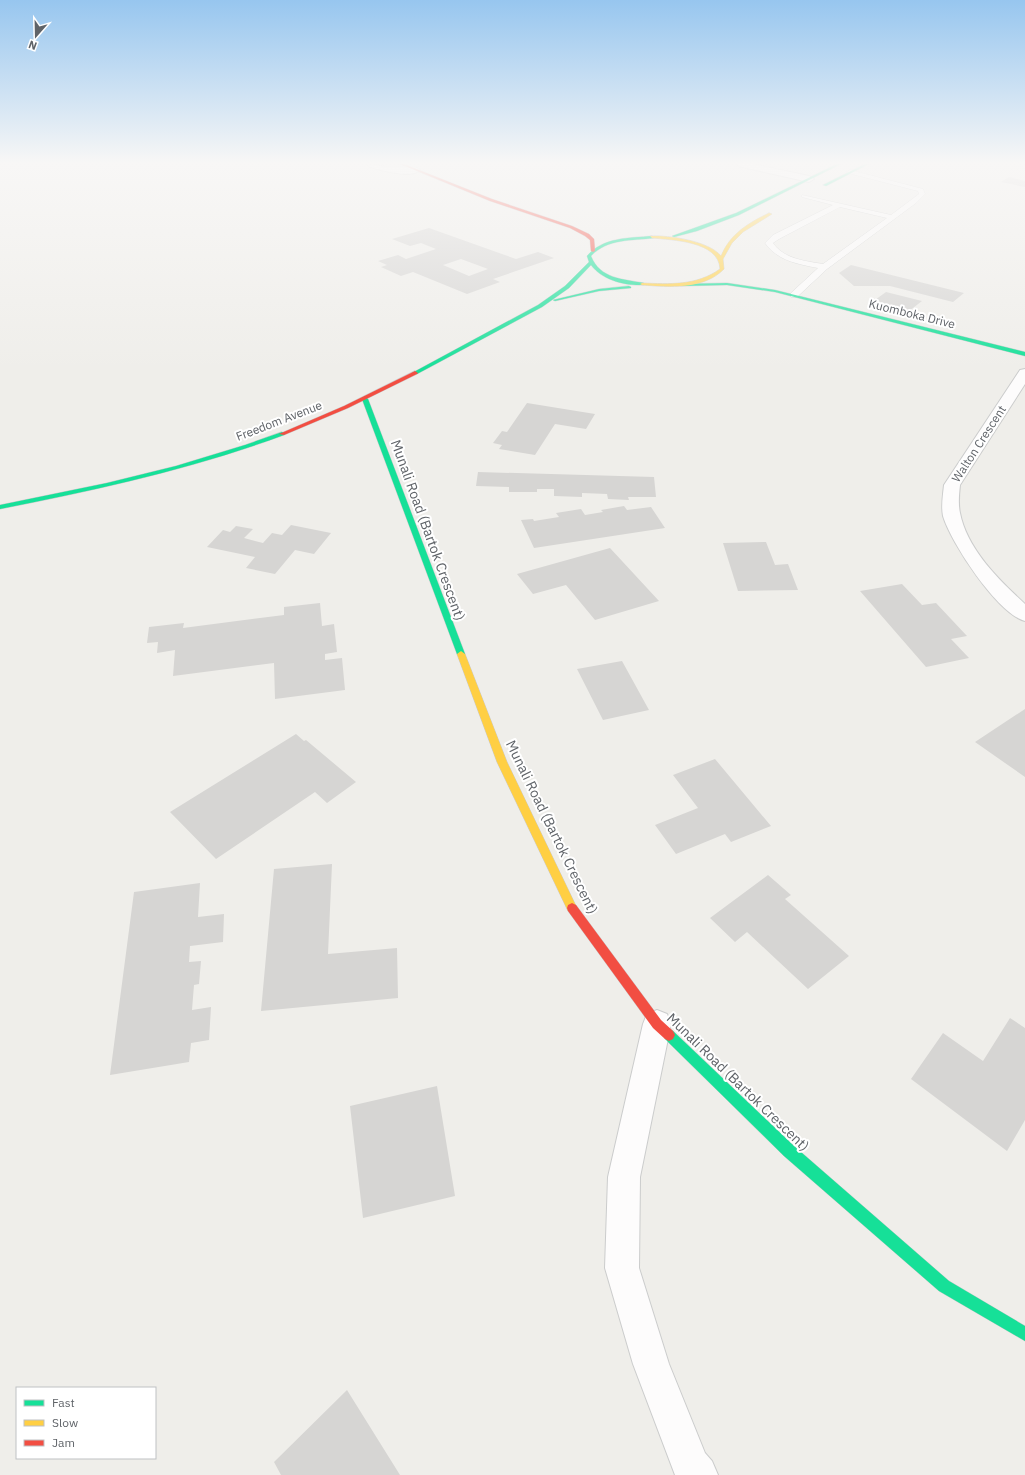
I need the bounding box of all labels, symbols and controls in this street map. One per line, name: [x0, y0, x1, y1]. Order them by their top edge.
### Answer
north arrow: [16, 16, 56, 56]
text: N: [26, 37, 39, 53]
street label: Kuomboka Drive: [867, 296, 957, 332]
street label: Freedom Avenue: [234, 397, 324, 444]
street label: Walton Crescent: [948, 403, 1009, 485]
street label: Munali Road (Bartok Crescent): [387, 437, 469, 623]
street label: Munali Road (Bartok Crescent): [502, 737, 602, 917]
street label: Munali Road (Bartok Crescent): [663, 1009, 813, 1155]
legend: [16, 1387, 156, 1459]
text: Fast: [52, 1395, 75, 1410]
text: Slow: [52, 1415, 78, 1430]
text: Jam: [52, 1435, 75, 1450]

